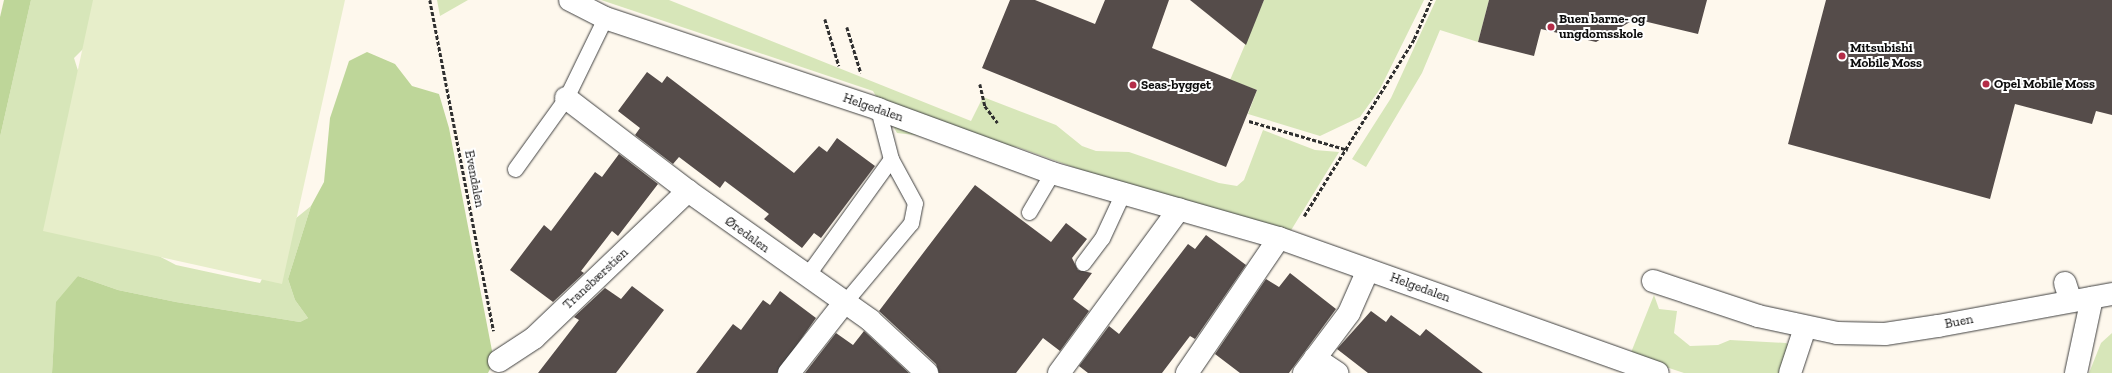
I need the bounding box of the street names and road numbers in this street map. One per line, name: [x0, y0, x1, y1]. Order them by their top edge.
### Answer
street label: Helgedalen: [841, 90, 905, 126]
street label: Evendalen: [461, 149, 487, 209]
street label: Øredalen: [722, 214, 772, 256]
street label: Tranebærstien: [560, 245, 632, 313]
street label: Helgedalen: [1388, 270, 1452, 306]
street label: Buen: [1943, 312, 1975, 332]

